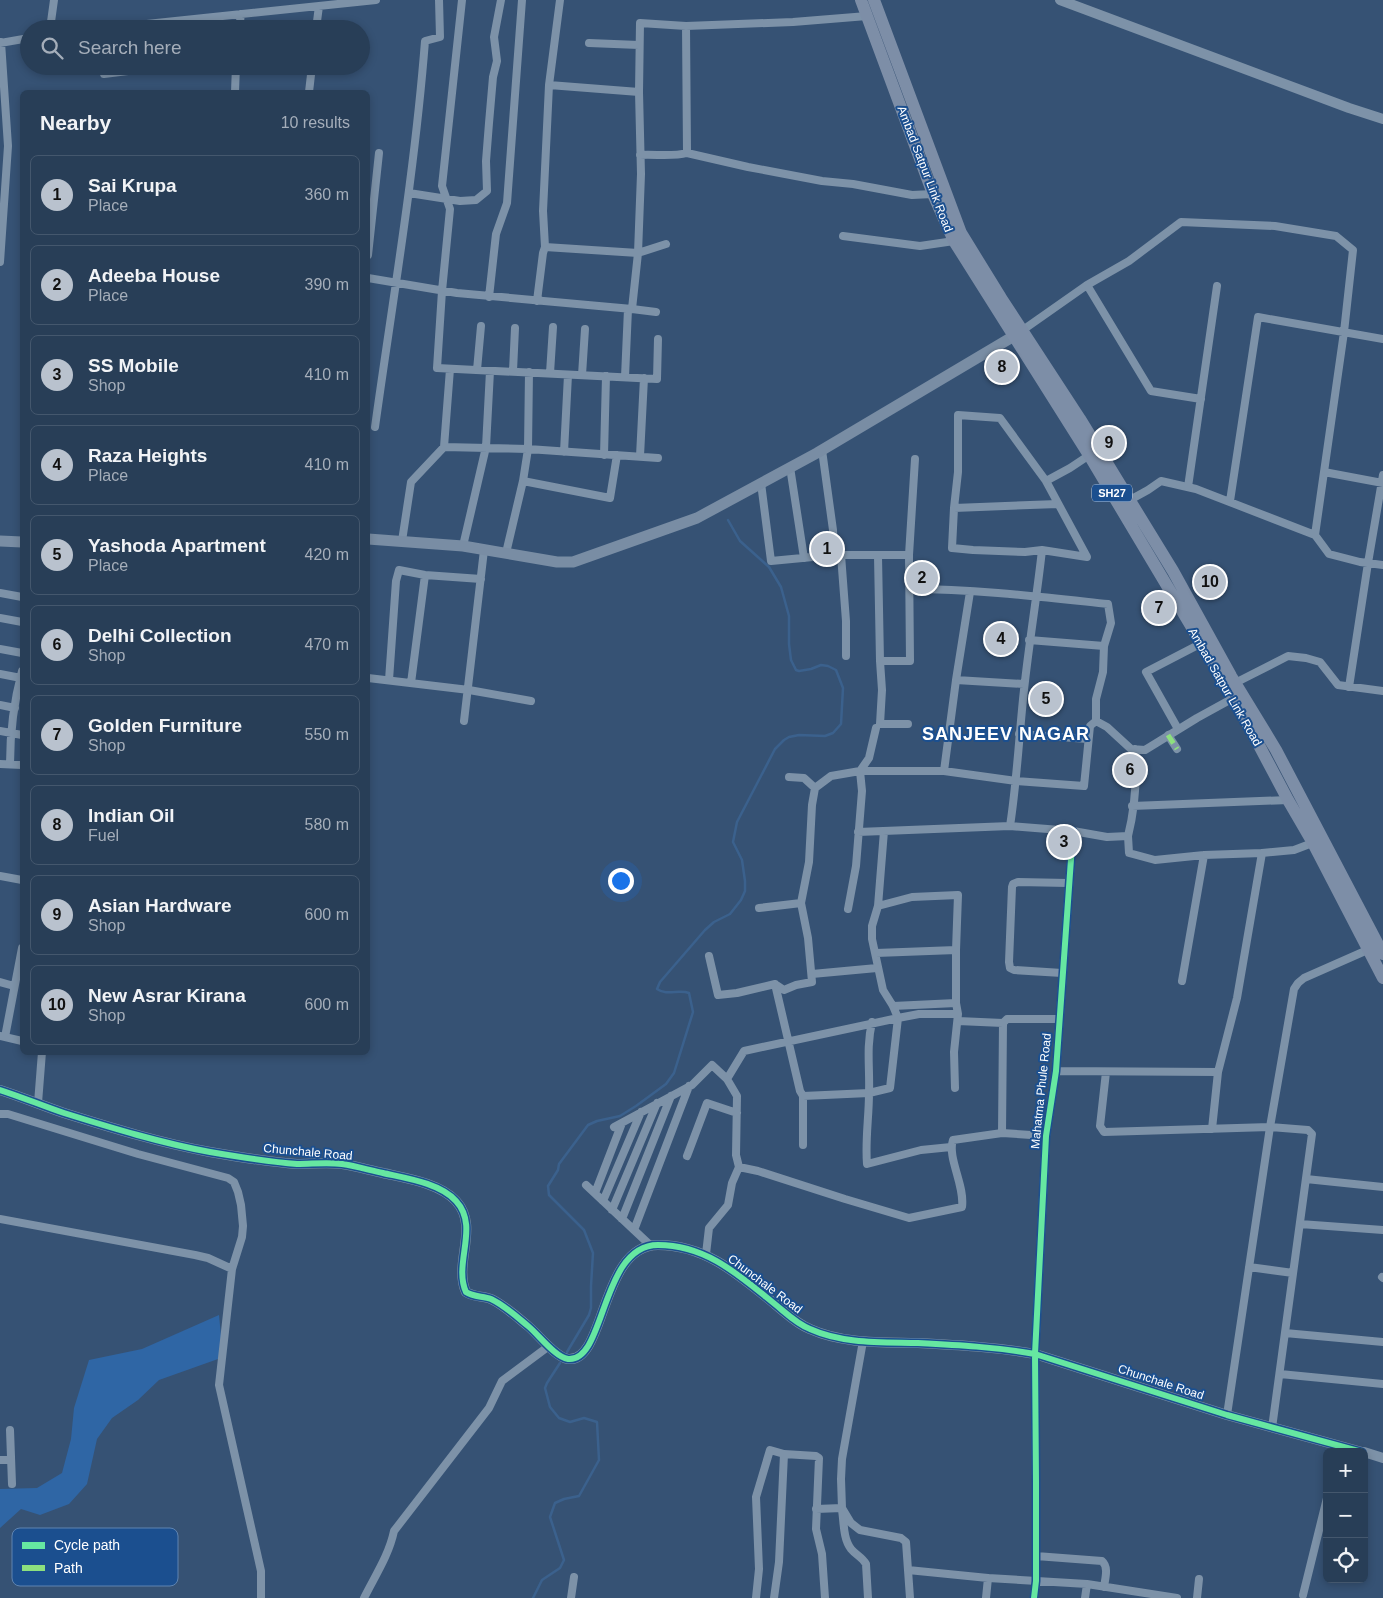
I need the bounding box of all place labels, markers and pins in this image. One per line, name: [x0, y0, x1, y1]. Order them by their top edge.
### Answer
pin: 8: [986, 348, 1018, 386]
pin: 9: [1093, 424, 1125, 462]
pin: 1: [811, 530, 843, 568]
pin: 2: [906, 559, 938, 597]
pin: 10: [1194, 563, 1226, 601]
pin: 7: [1143, 589, 1175, 627]
pin: 4: [985, 620, 1017, 658]
pin: 5: [1030, 680, 1062, 718]
pin: 6: [1114, 751, 1146, 789]
pin: 3: [1048, 823, 1080, 861]

